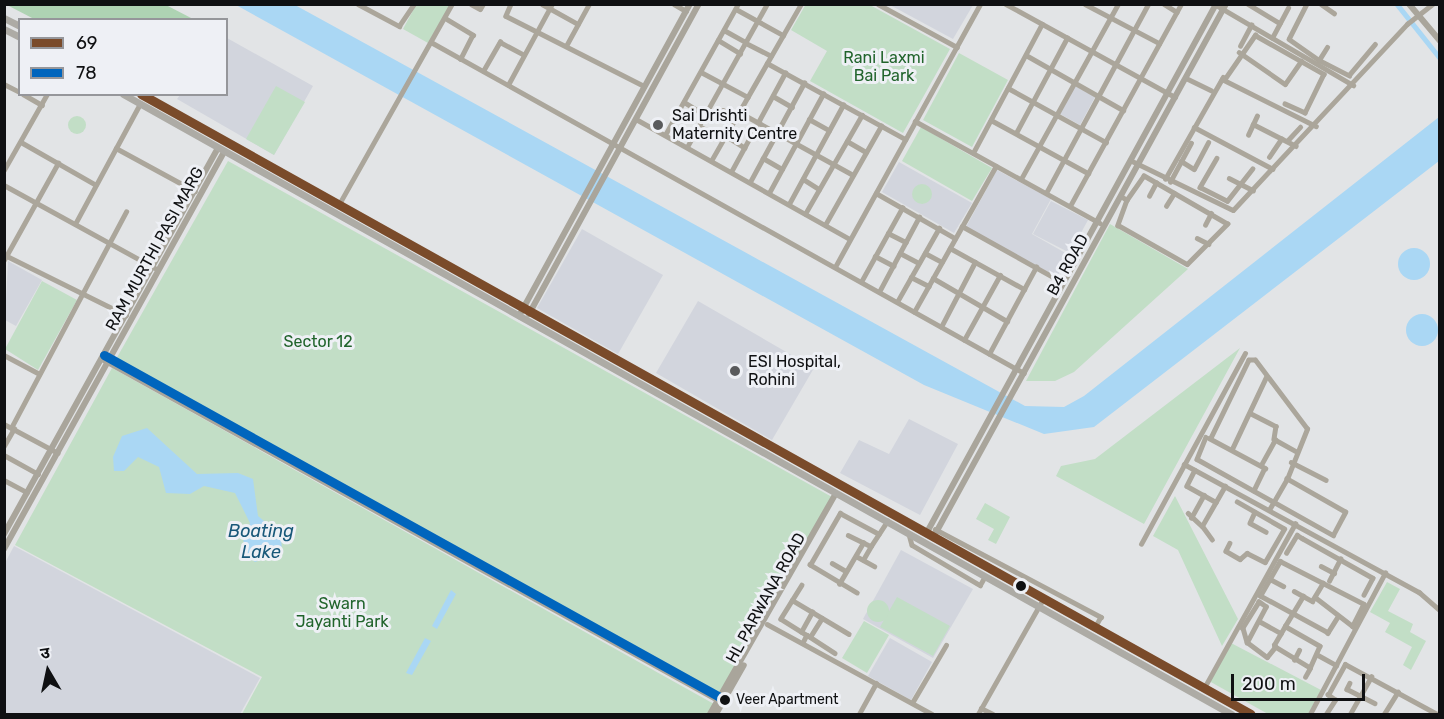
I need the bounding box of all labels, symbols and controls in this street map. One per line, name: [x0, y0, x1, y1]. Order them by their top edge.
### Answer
legend: [18, 18, 228, 96]
text: 69: [76, 32, 98, 54]
park label: Rani Laxmi Bai Park: [843, 48, 925, 86]
text: 78: [76, 62, 97, 84]
place label: Sai Drishti Maternity Centre: [672, 106, 798, 144]
marker: Sai Drishti Maternity Centre: [649, 116, 667, 134]
street label: RAM MURTHI PASI MARG: [102, 164, 208, 334]
street label: B4 ROAD: [1043, 231, 1093, 299]
park label: Sector 12: [283, 332, 353, 352]
place label: ESI Hospital, Rohini: [748, 352, 841, 390]
marker: ESI Hospital, Rohini: [726, 362, 744, 380]
water label: Boating Lake: [228, 521, 294, 564]
street label: HL PARWANA ROAD: [722, 529, 810, 667]
unlabelled marker: [1015, 580, 1027, 592]
park label: Swarn Jayanti Park: [296, 594, 388, 632]
north arrow: [18, 641, 78, 701]
text: उ: [39, 643, 51, 663]
scale bar: [1234, 662, 1368, 700]
text: 200 m: [1242, 673, 1296, 695]
place label: Veer Apartment: [736, 692, 839, 708]
marker: Veer Apartment: [719, 694, 731, 706]

